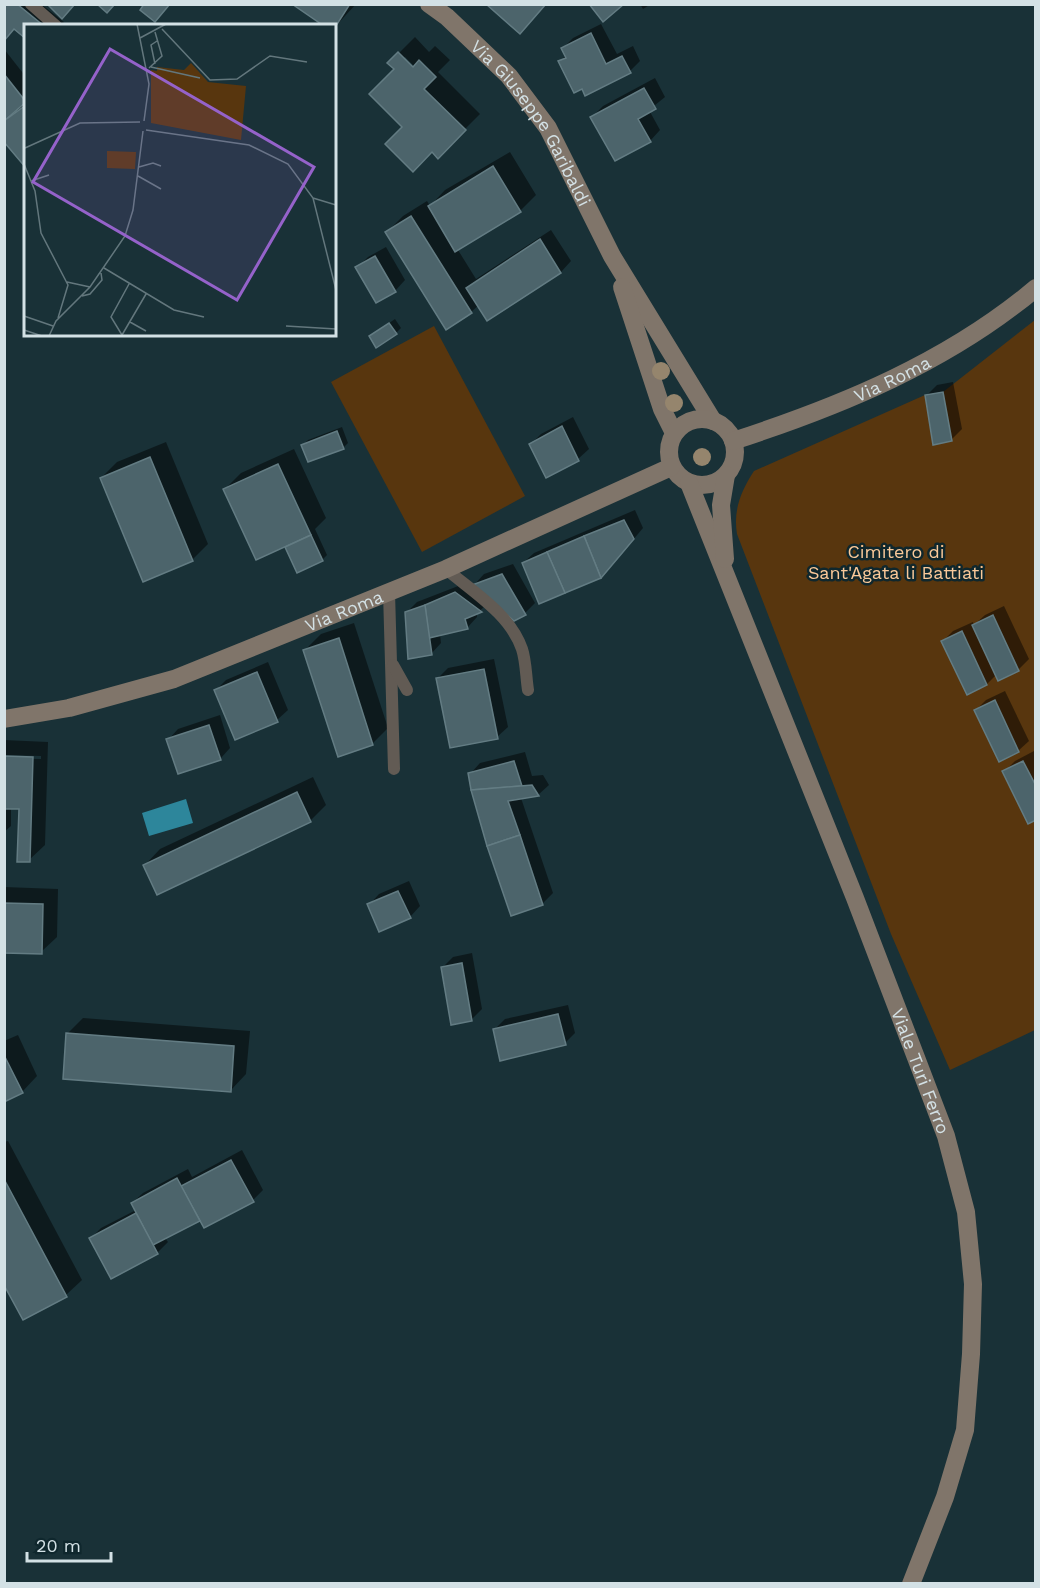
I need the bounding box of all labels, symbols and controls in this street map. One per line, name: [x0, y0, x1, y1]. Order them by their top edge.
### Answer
inset map: [24, 24, 336, 336]
street label: Via Giuseppe Garibaldi: [467, 35, 596, 209]
street label: Via Roma: [851, 351, 934, 406]
park label: Cimitero di Sant'Agata li Battiati: [808, 541, 984, 583]
street label: Via Roma: [302, 585, 386, 635]
street label: Viale Turi Ferro: [888, 1005, 955, 1137]
scale bar: [27, 1525, 111, 1563]
text: 20 m: [36, 1535, 81, 1556]

